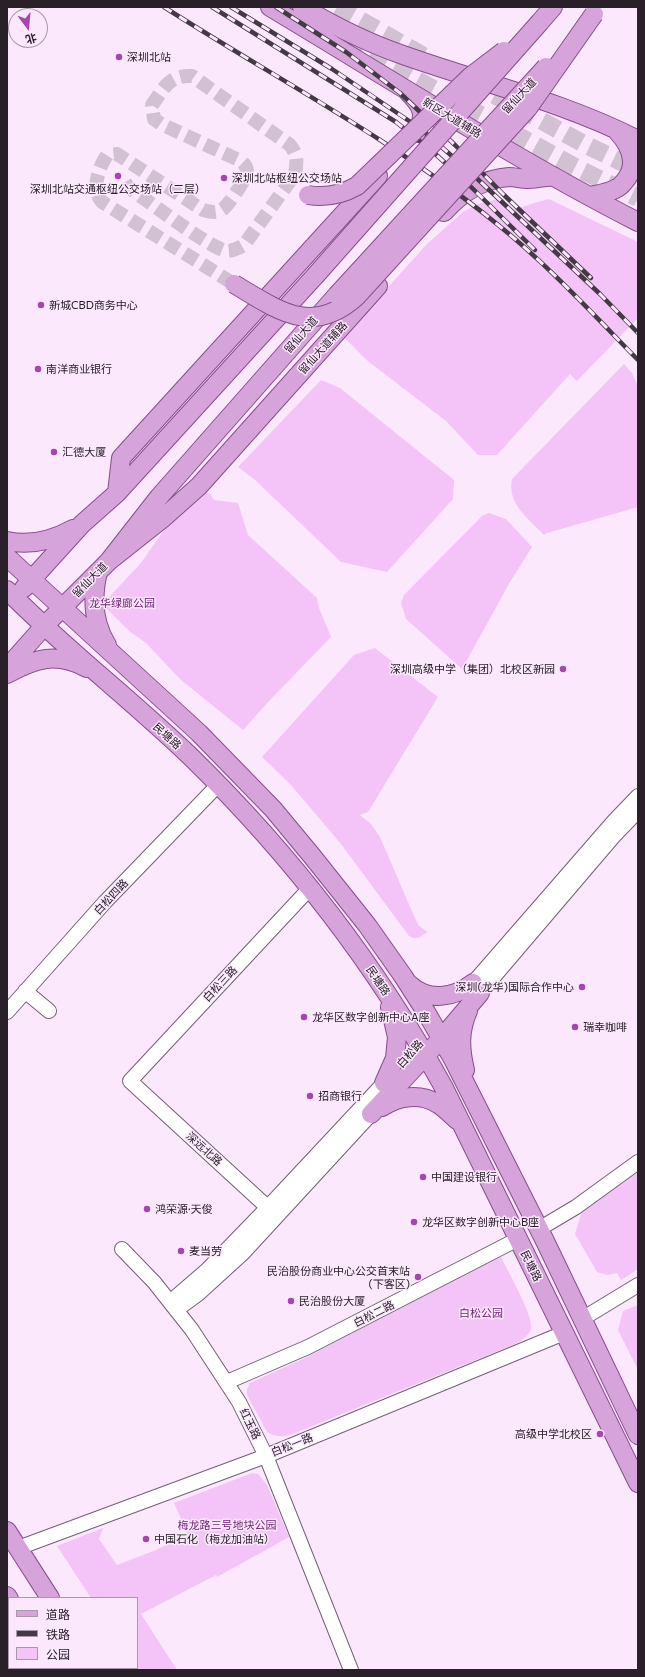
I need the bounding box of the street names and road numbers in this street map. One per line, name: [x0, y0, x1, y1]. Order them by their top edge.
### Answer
street label: 留仙大道: [499, 75, 539, 117]
street label: 新区大道辅路: [420, 95, 484, 141]
street label: 留仙大道: [282, 314, 320, 356]
street label: 留仙大道辅路: [296, 319, 350, 377]
street label: 留仙大道: [70, 560, 110, 600]
street label: 民塘路: [150, 720, 184, 752]
street label: 白松四路: [91, 876, 131, 918]
street label: 白松三路: [200, 963, 240, 1005]
street label: 民塘路: [363, 964, 393, 998]
street label: 白松路: [394, 1037, 426, 1071]
street label: 深远北路: [183, 1129, 225, 1169]
street label: 民塘路: [518, 1248, 544, 1284]
street label: 白松二路: [351, 1298, 397, 1330]
street label: 红玉路: [237, 1406, 263, 1442]
street label: 白松一路: [269, 1431, 315, 1459]

